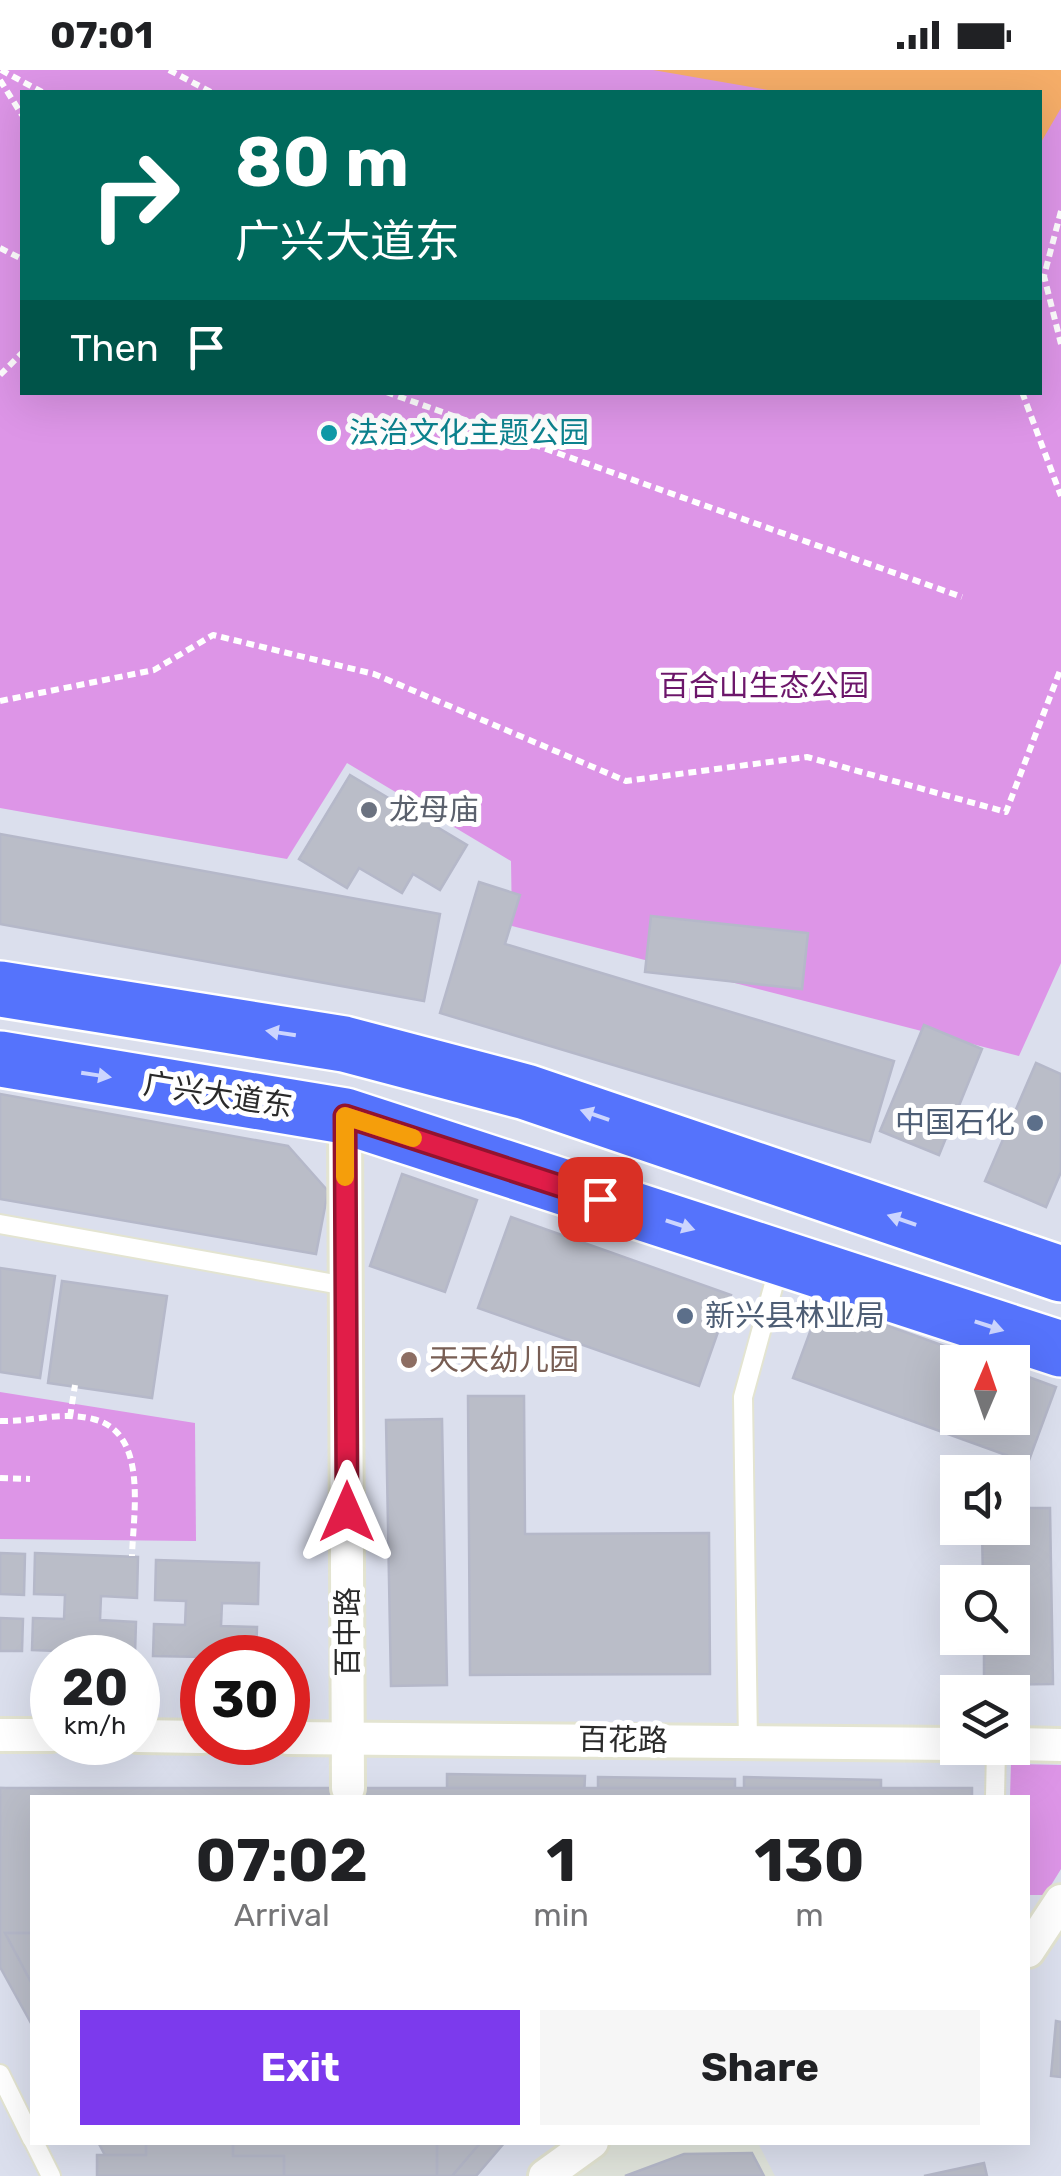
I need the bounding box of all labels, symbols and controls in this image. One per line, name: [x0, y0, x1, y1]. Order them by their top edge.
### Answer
text: 07:01: [50, 12, 153, 58]
text: 80 m: [235, 121, 409, 204]
icon: right: [70, 130, 200, 260]
text: 广兴大道东: [235, 215, 460, 268]
icon: arrive: [179, 320, 234, 375]
text: Then: [70, 325, 159, 371]
place label: 法治文化主题公园: [349, 415, 589, 451]
marker: 法治文化主题公园: [318, 422, 340, 444]
park label: 百合山生态公园: [659, 668, 869, 704]
place label: 龙母庙: [389, 792, 479, 828]
marker: 龙母庙: [358, 799, 380, 821]
one-way arrow: [265, 1025, 296, 1041]
street label: 广兴大道东: [141, 1065, 295, 1125]
one-way arrow: [81, 1067, 112, 1083]
place label: 中国石化: [895, 1105, 1015, 1141]
one-way arrow: [579, 1107, 609, 1122]
marker: 中国石化: [1024, 1112, 1046, 1134]
pin: [558, 1157, 643, 1242]
icon: arrive: [573, 1172, 628, 1227]
one-way arrow: [887, 1212, 917, 1227]
one-way arrow: [666, 1219, 696, 1234]
place label: 新兴县林业局: [705, 1298, 885, 1334]
marker: 新兴县林业局: [674, 1305, 696, 1327]
one-way arrow: [975, 1319, 1005, 1334]
place label: 天天幼儿园: [429, 1342, 579, 1378]
north arrow: [940, 1345, 1030, 1435]
map controls: [940, 1345, 1030, 1765]
marker: 天天幼儿园: [398, 1349, 420, 1371]
button: sound: [940, 1455, 1030, 1545]
position arrow: [295, 1460, 399, 1564]
button: search: [940, 1565, 1030, 1655]
street label: 百中路: [330, 1587, 366, 1677]
speed limit sign: 30: [180, 1635, 310, 1765]
text: 20: [62, 1658, 128, 1718]
button: layers: [940, 1675, 1030, 1765]
text: km/h: [64, 1711, 126, 1740]
street label: 百花路: [578, 1721, 668, 1759]
text: 07:02: [195, 1825, 368, 1896]
text: 1: [546, 1825, 576, 1896]
text: 130: [754, 1825, 865, 1896]
text: Arrival: [234, 1896, 330, 1934]
text: min: [533, 1896, 589, 1934]
text: m: [795, 1896, 824, 1934]
button: Exit: [80, 2010, 520, 2125]
button: Share: [540, 2010, 980, 2125]

